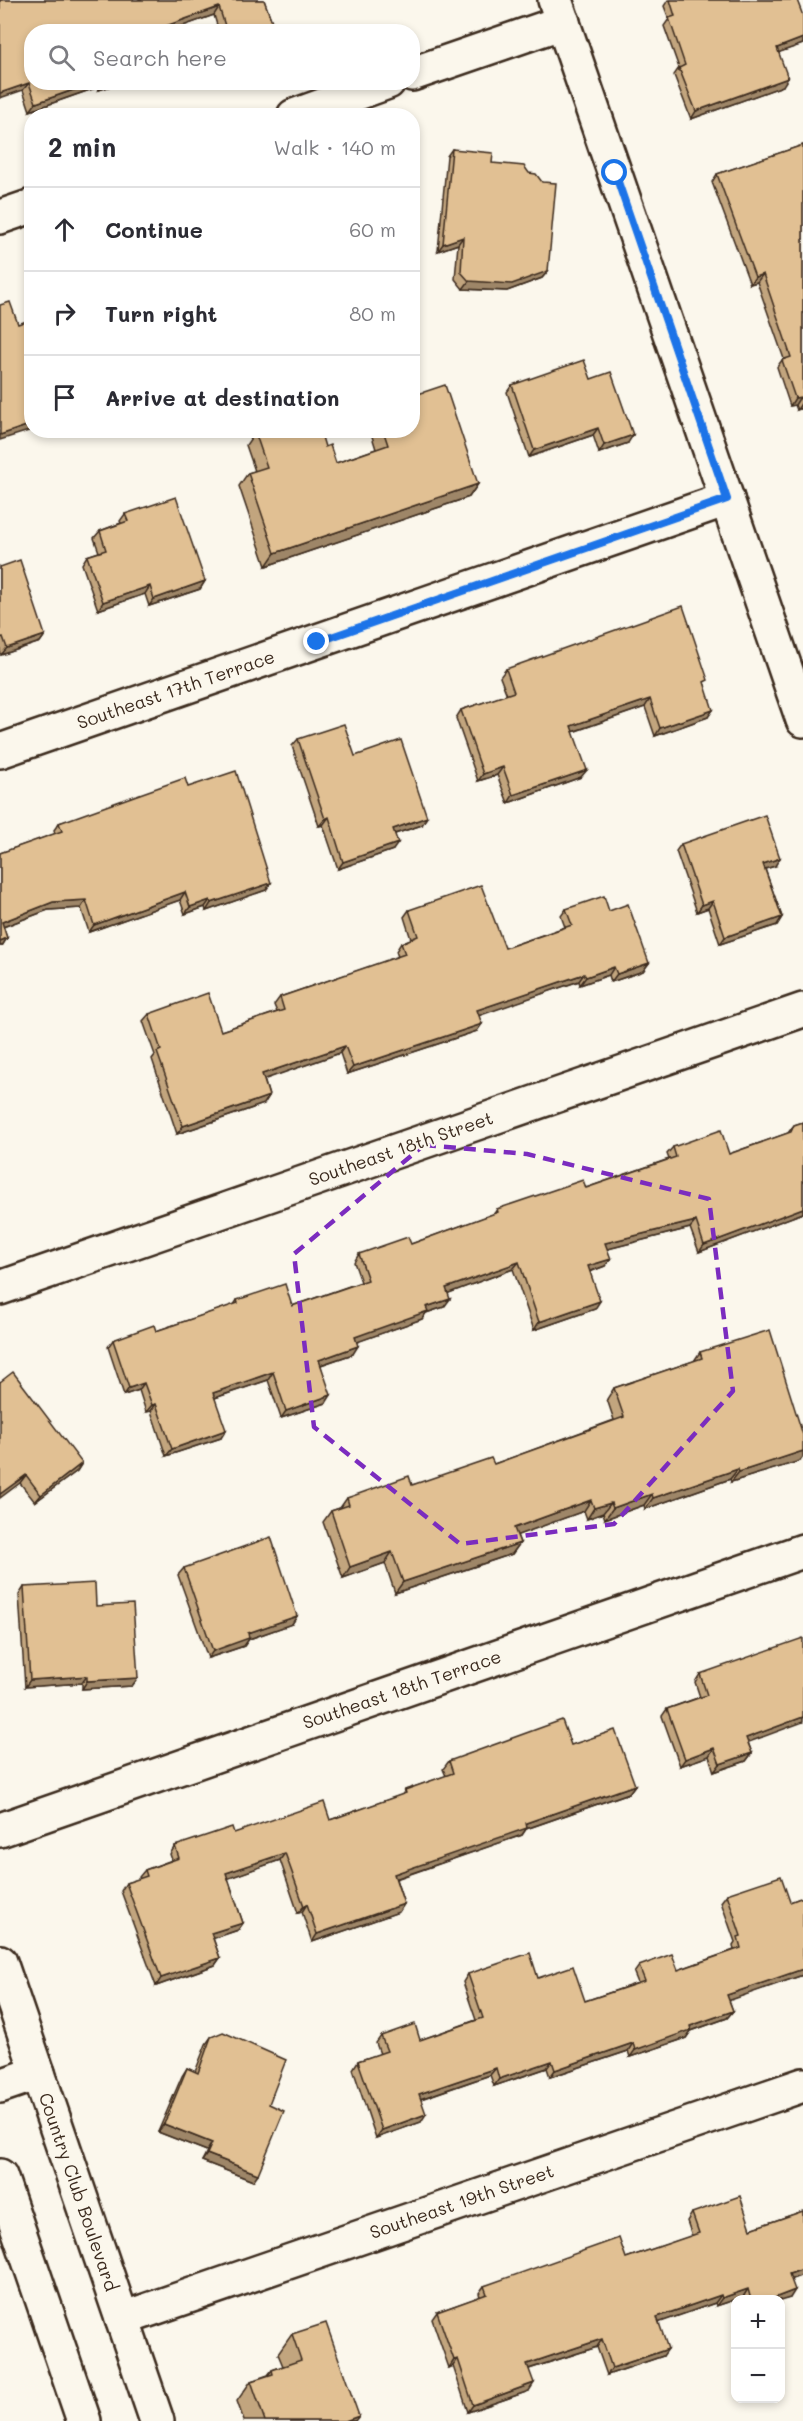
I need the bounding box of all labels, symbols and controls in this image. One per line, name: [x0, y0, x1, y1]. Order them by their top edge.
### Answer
search box: [24, 24, 420, 90]
icon: search: [45, 41, 78, 74]
text: Search here: [93, 43, 227, 72]
text: 2 min: [48, 130, 116, 164]
text: Walk · 140 m: [273, 134, 396, 160]
route start: [601, 159, 627, 185]
icon: ahead: [48, 213, 81, 246]
text: Continue: [105, 215, 203, 244]
text: 60 m: [349, 216, 396, 242]
icon: right: [48, 297, 81, 330]
text: Turn right: [105, 299, 217, 328]
text: 80 m: [349, 300, 396, 326]
icon: arrive: [48, 381, 81, 414]
text: Arrive at destination: [105, 383, 340, 412]
route end: [303, 628, 329, 654]
street label: Southeast 17th Terrace: [74, 644, 278, 734]
street label: Southeast 18th Street: [305, 1105, 496, 1191]
street label: Southeast 18th Terrace: [299, 1644, 504, 1734]
street label: Country Club Boulevard: [34, 2089, 124, 2294]
street label: Southeast 19th Street: [366, 2158, 557, 2244]
map controls: [731, 2295, 785, 2403]
button: +: [731, 2295, 785, 2349]
button: −: [731, 2349, 785, 2403]

